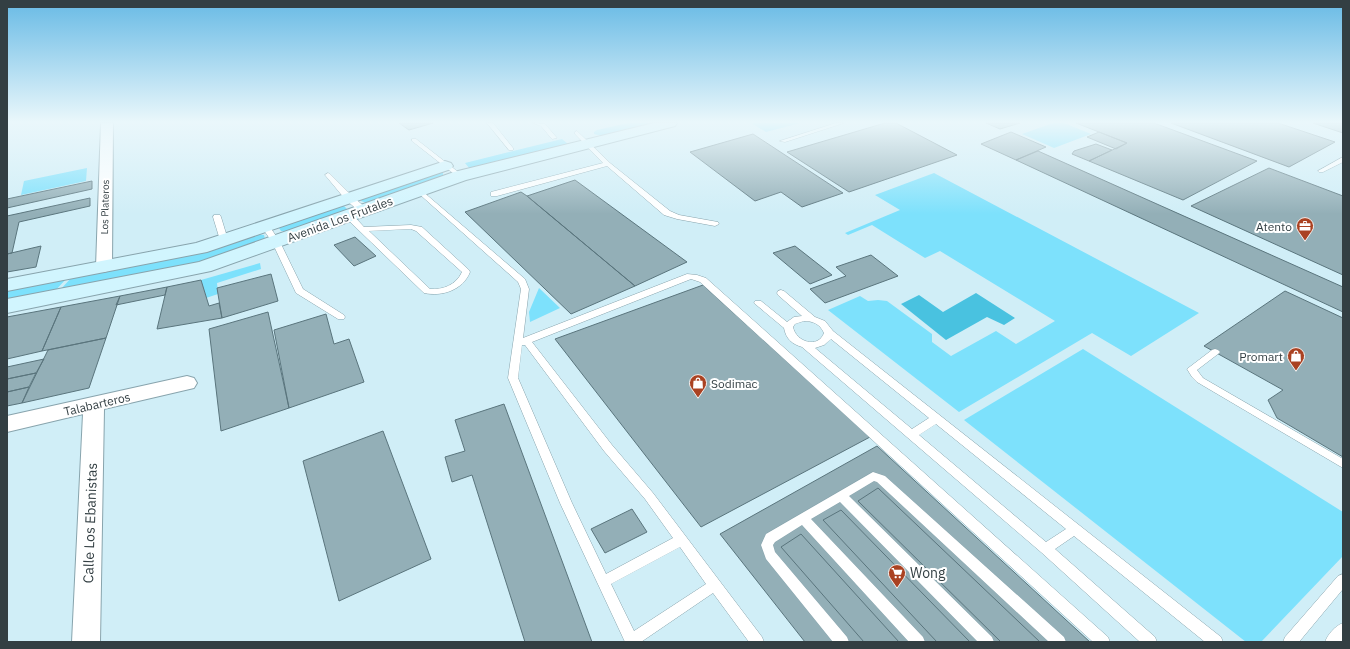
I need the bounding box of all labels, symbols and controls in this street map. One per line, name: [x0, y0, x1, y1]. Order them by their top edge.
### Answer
street label: Los Plateros: [98, 179, 112, 235]
street label: Avenida Los Frutales: [285, 193, 395, 245]
office icon: Atento: [1295, 216, 1315, 241]
place label: Atento: [1256, 219, 1292, 234]
shop icon: Promart: [1286, 346, 1306, 371]
place label: Promart: [1239, 349, 1283, 364]
shop icon: Sodimac: [688, 373, 708, 398]
place label: Sodimac: [711, 376, 758, 391]
street label: Talabarteros: [62, 389, 132, 419]
street label: Calle Los Ebanistas: [79, 462, 101, 584]
supermarket icon: Wong: [887, 563, 907, 588]
place label: Wong: [910, 564, 946, 582]

